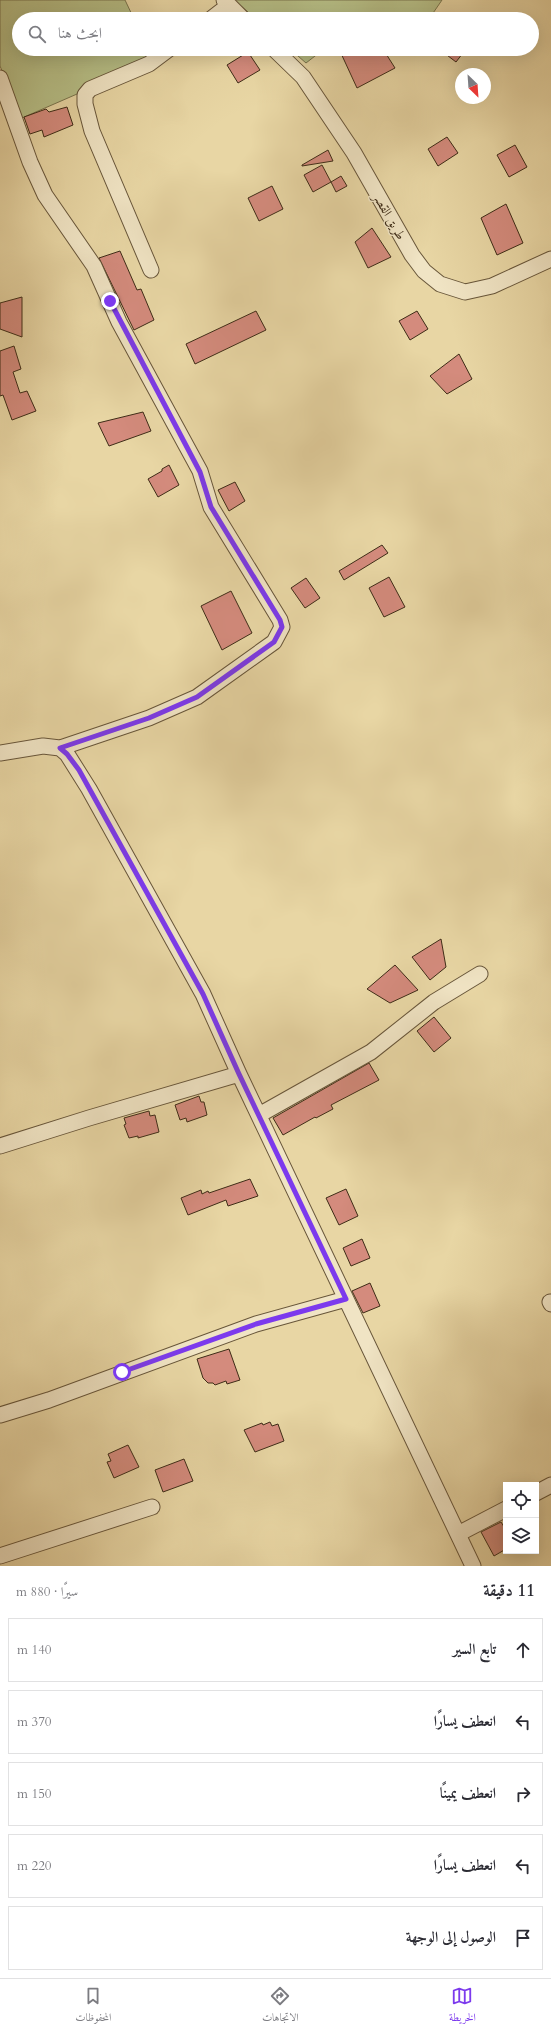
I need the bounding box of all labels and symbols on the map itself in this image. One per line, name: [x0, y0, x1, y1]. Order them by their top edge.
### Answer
north arrow: [455, 68, 491, 104]
street label: طريق القصر: [368, 188, 410, 243]
route end: [101, 292, 119, 310]
route start: [113, 1363, 131, 1381]

